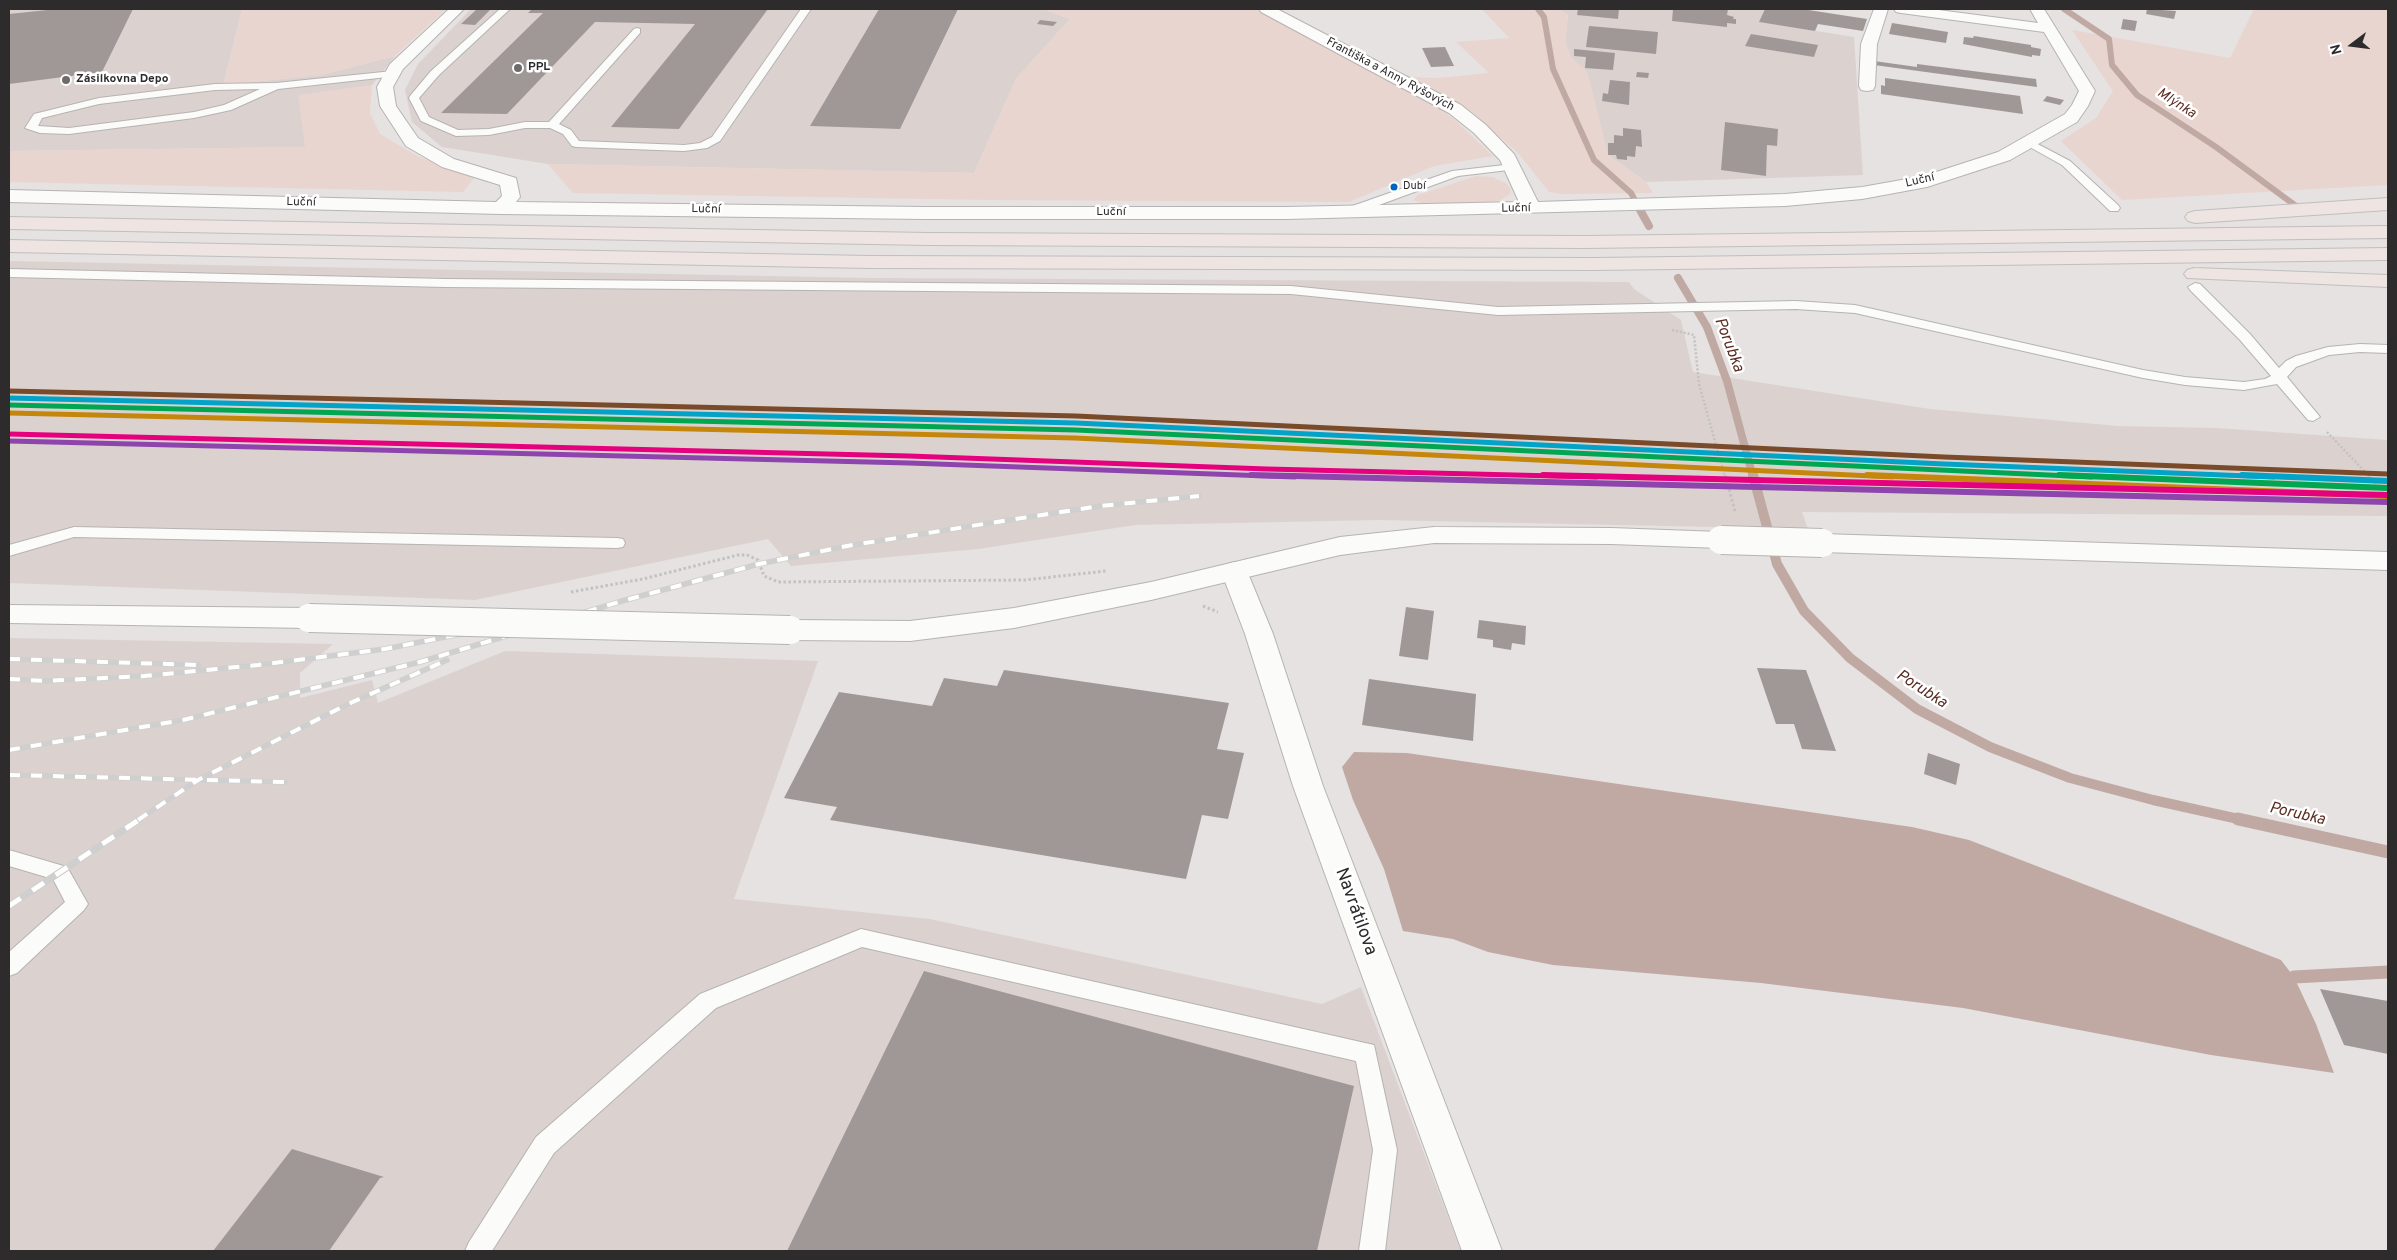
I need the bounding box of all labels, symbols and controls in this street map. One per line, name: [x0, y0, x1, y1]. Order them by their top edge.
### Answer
north arrow: [2327, 20, 2377, 70]
street label: Františka a Anny Ryšových: [1324, 35, 1456, 115]
text: N: [2328, 42, 2347, 56]
place label: PPL: [528, 61, 550, 75]
marker: PPL: [512, 62, 524, 74]
place label: Zásilkovna Depo: [76, 73, 169, 87]
marker: Zásilkovna Depo: [60, 74, 72, 86]
water label: Mlýnka: [2153, 85, 2199, 123]
street label: Luční: [1904, 171, 1936, 191]
place label: Dubí: [1403, 180, 1426, 194]
marker: Dubí: [1389, 182, 1399, 192]
street label: Luční: [286, 196, 316, 210]
street label: Luční: [1501, 202, 1531, 216]
street label: Luční: [691, 203, 721, 217]
street label: Luční: [1096, 206, 1126, 220]
water label: Porubka: [1709, 315, 1747, 375]
water label: Porubka: [1892, 667, 1950, 713]
water label: Porubka: [2267, 799, 2327, 831]
street label: Navrátilova: [1329, 865, 1381, 959]

